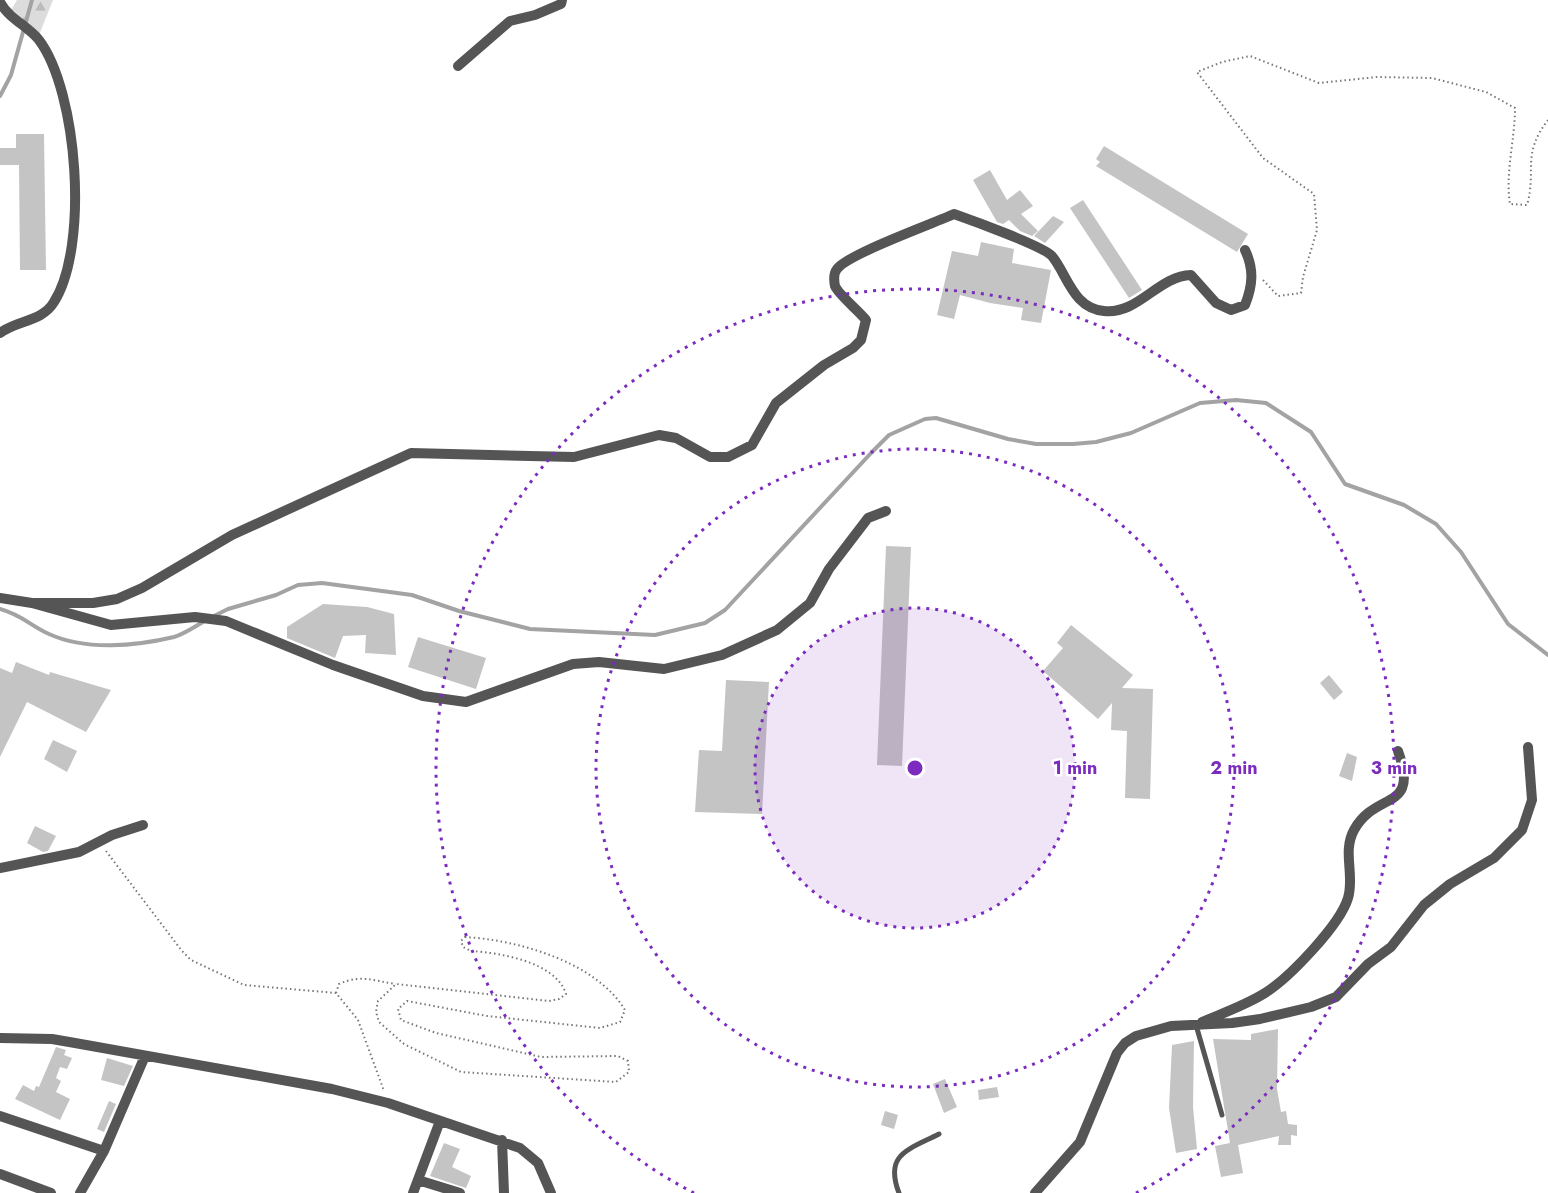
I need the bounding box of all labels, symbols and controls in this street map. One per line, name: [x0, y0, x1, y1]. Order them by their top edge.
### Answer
text: 1 min: [1053, 755, 1097, 781]
text: 2 min: [1210, 755, 1258, 781]
text: 3 min: [1371, 755, 1417, 781]
centre of rings: [905, 758, 925, 778]

